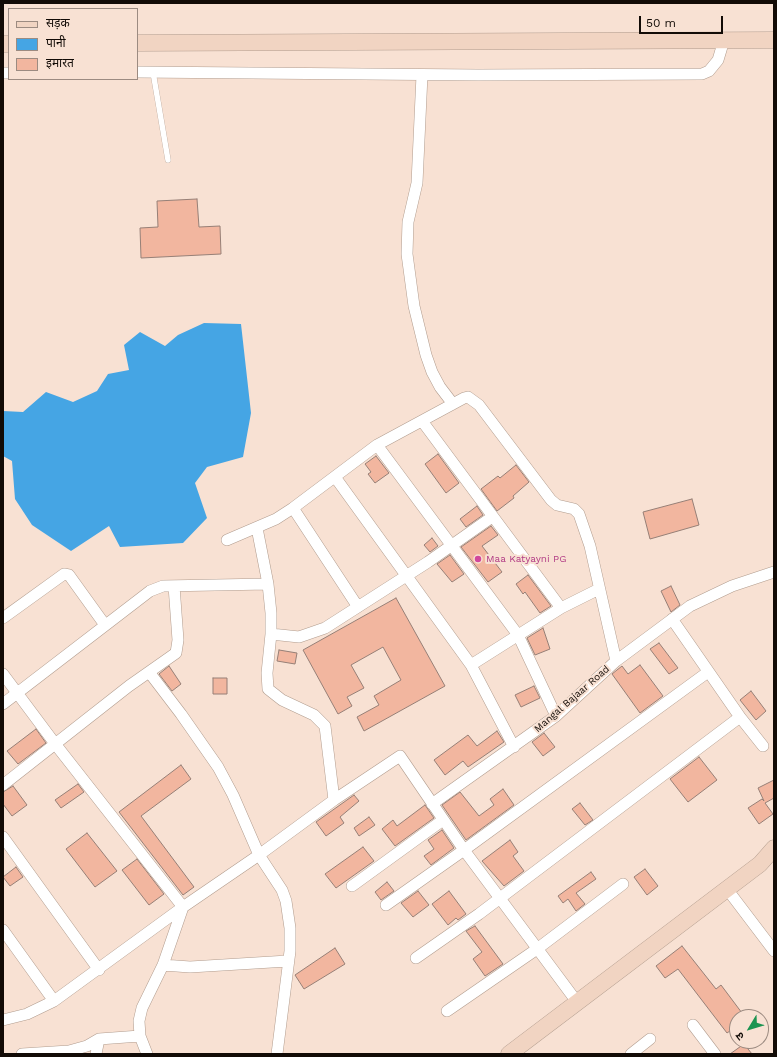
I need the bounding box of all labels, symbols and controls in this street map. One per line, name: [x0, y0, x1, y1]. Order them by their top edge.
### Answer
legend: [8, 8, 138, 80]
scale bar: [641, 8, 725, 34]
text: सड़क: [46, 16, 70, 30]
text: 50 m: [646, 16, 676, 30]
text: पानी: [46, 36, 66, 50]
text: इमारत: [46, 56, 74, 70]
place label: Maa Katyayni PG: [486, 553, 566, 565]
marker: Maa Katyayni PG: [473, 554, 483, 564]
street label: Mangal Bajaar Road: [532, 663, 612, 735]
north arrow: [729, 1009, 769, 1049]
text: उ: [733, 1030, 747, 1043]

